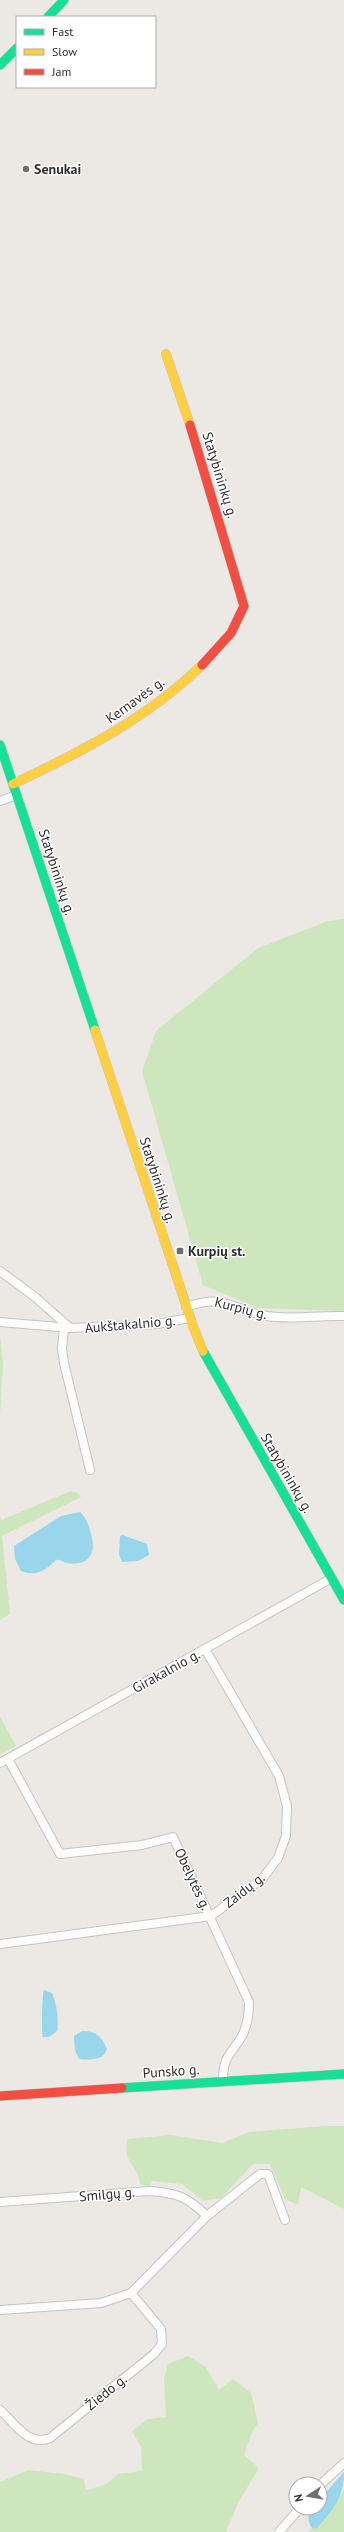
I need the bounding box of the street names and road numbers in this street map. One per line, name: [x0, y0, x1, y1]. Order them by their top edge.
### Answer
street label: Statybininkų g.: [198, 430, 242, 520]
street label: Kernavės g.: [102, 673, 168, 727]
street label: Statybininkų g.: [35, 827, 79, 917]
street label: Statybininkų g.: [136, 1135, 180, 1225]
street label: Kurpių g.: [213, 1293, 269, 1323]
street label: Aukštakalnio g.: [84, 1311, 176, 1337]
street label: Statybininkų g.: [257, 1430, 317, 1516]
street label: Girakalnio g.: [129, 1645, 203, 1697]
street label: Obelytės g.: [171, 1845, 215, 1913]
street label: Zaidų g.: [220, 1868, 268, 1912]
street label: Punsko g.: [142, 2060, 200, 2082]
street label: Smilgų g.: [78, 2183, 136, 2205]
street label: Žiedo g.: [82, 2370, 130, 2414]

